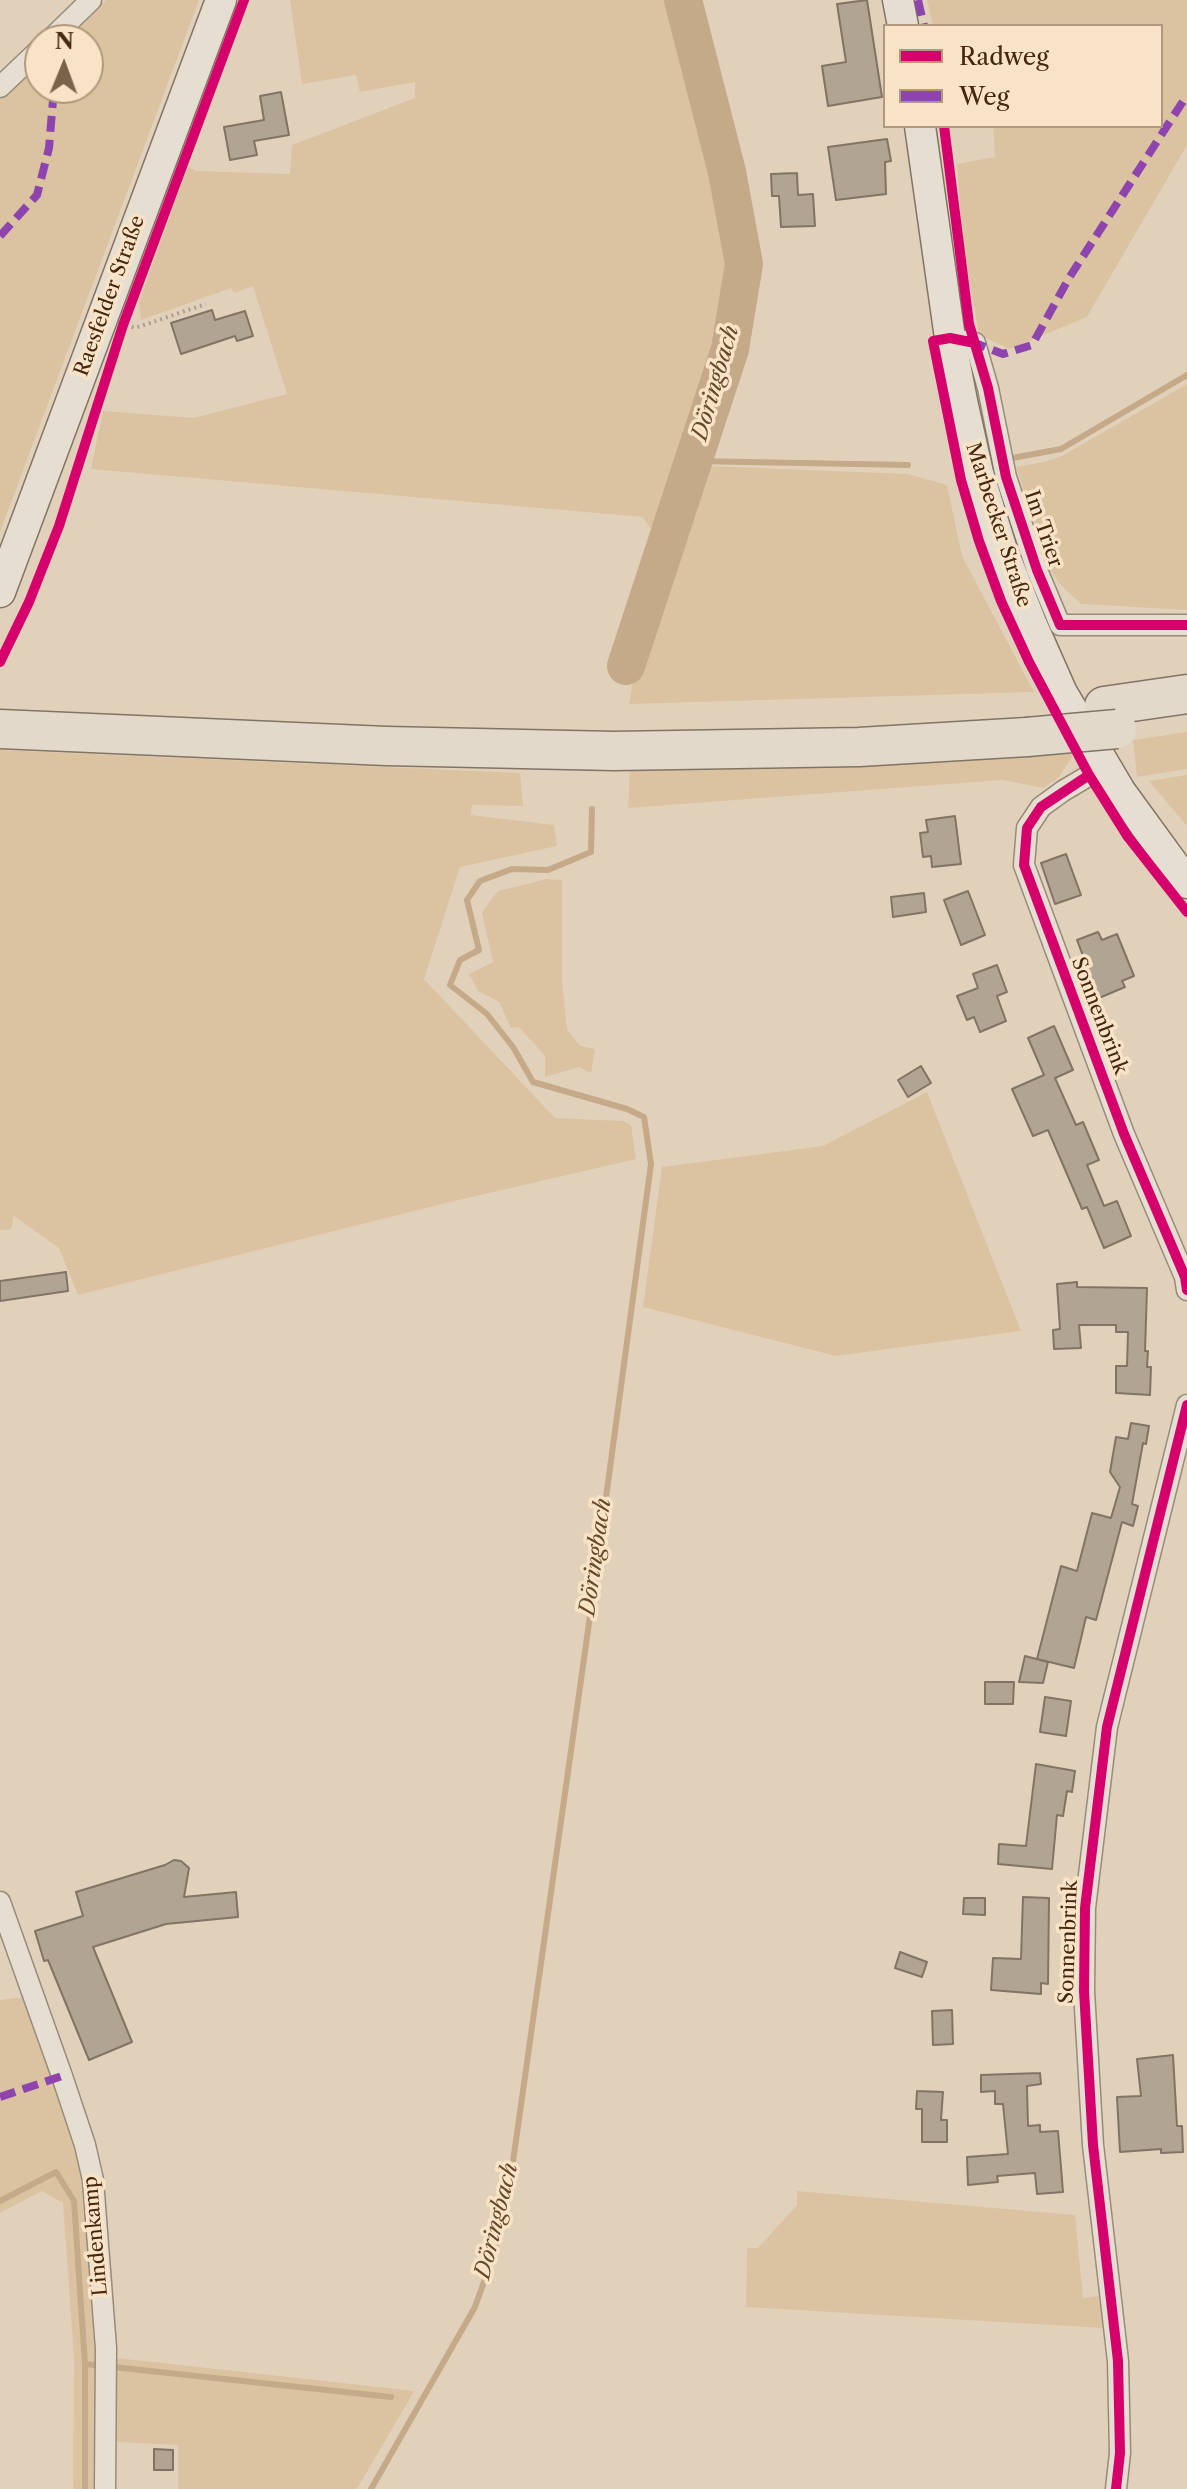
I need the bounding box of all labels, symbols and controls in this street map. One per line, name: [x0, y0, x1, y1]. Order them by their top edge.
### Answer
north arrow: [24, 24, 104, 104]
legend: [883, 24, 1163, 128]
text: N: [55, 28, 74, 55]
text: Radweg: [959, 42, 1049, 71]
text: Weg: [959, 82, 1009, 111]
street label: Raesfelder Straße: [70, 212, 150, 380]
water label: Döringbach: [687, 323, 745, 443]
street label: Marbecker Straße: [960, 440, 1036, 610]
street label: Im Trier: [1019, 488, 1067, 570]
street label: Sonnenbrink: [1066, 954, 1132, 1078]
water label: Döringbach: [575, 1497, 617, 1617]
street label: Sonnenbrink: [1055, 1880, 1083, 2004]
water label: Döringbach: [470, 2160, 524, 2282]
street label: Lindenkamp: [79, 2175, 113, 2297]

